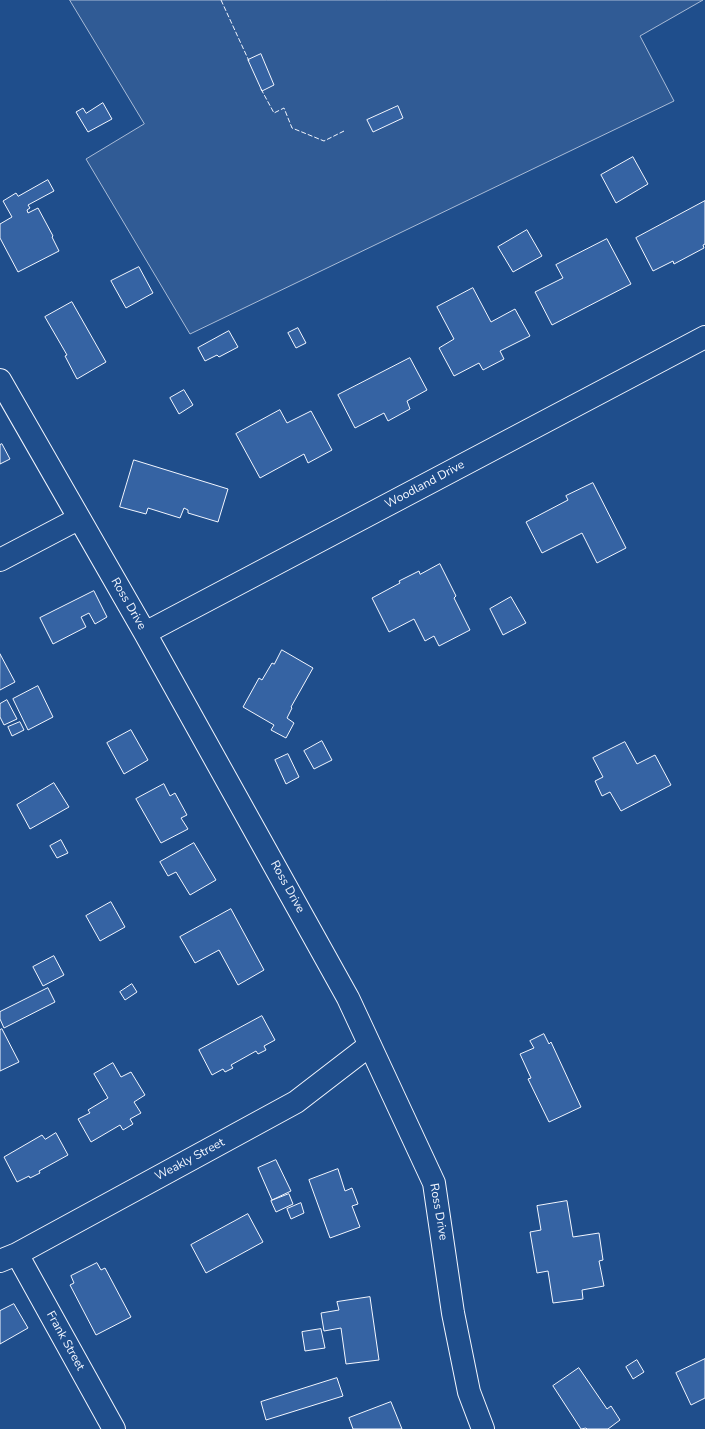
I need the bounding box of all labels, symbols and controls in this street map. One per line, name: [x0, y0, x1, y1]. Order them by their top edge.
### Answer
street label: Woodland Drive: [383, 458, 467, 512]
street label: Ross Drive: [107, 575, 149, 633]
street label: Ross Drive: [267, 858, 307, 916]
street label: Weakly Street: [153, 1136, 227, 1184]
street label: Ross Drive: [426, 1182, 450, 1242]
street label: Frank Street: [43, 1309, 87, 1373]

